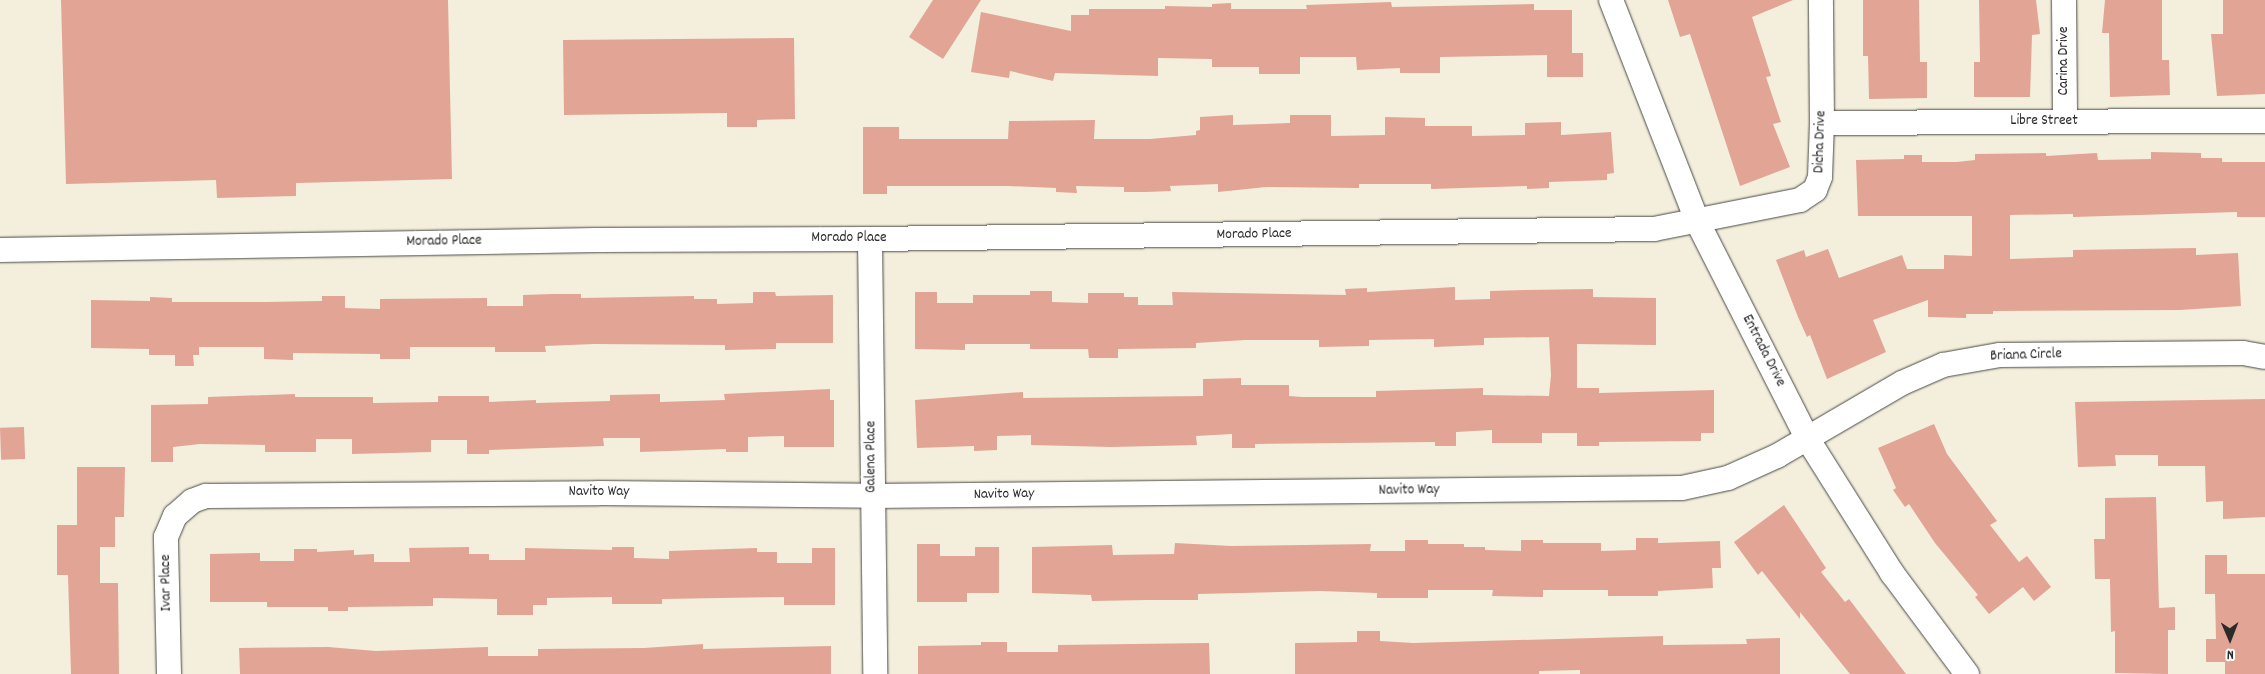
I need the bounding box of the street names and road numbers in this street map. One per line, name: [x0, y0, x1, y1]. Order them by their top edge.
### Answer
street label: Carina Drive: [2056, 26, 2074, 96]
street label: Dicha Drive: [1811, 110, 1831, 174]
street label: Libre Street: [2010, 113, 2078, 131]
street label: Morado Place: [1216, 225, 1292, 245]
street label: Morado Place: [811, 230, 887, 248]
street label: Morado Place: [406, 232, 482, 252]
street label: Entrada Drive: [1737, 312, 1789, 390]
street label: Briana Circle: [1990, 346, 2062, 366]
street label: Galena Place: [863, 421, 881, 493]
street label: Navito Way: [1378, 481, 1440, 501]
street label: Navito Way: [569, 484, 629, 502]
street label: Navito Way: [973, 485, 1035, 505]
street label: Ivar Place: [158, 554, 176, 612]

